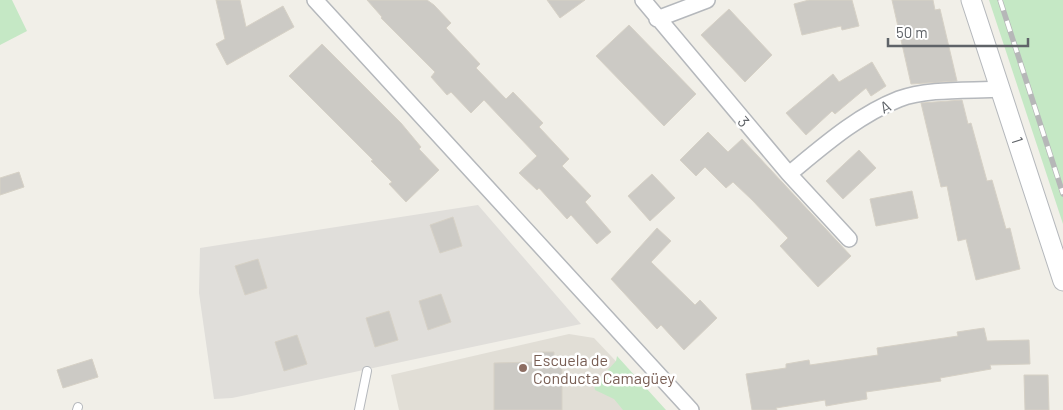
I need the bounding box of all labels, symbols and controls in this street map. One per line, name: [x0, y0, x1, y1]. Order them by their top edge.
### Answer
scale bar: [888, 15, 1028, 47]
text: 50 m: [896, 23, 928, 41]
street label: A: [876, 95, 894, 117]
street label: 3: [734, 112, 754, 130]
street label: 1: [1008, 134, 1028, 146]
place label: Escuela de Conducta Camagüey: [533, 350, 675, 387]
marker: Escuela de Conducta Camagüey: [517, 362, 529, 374]

